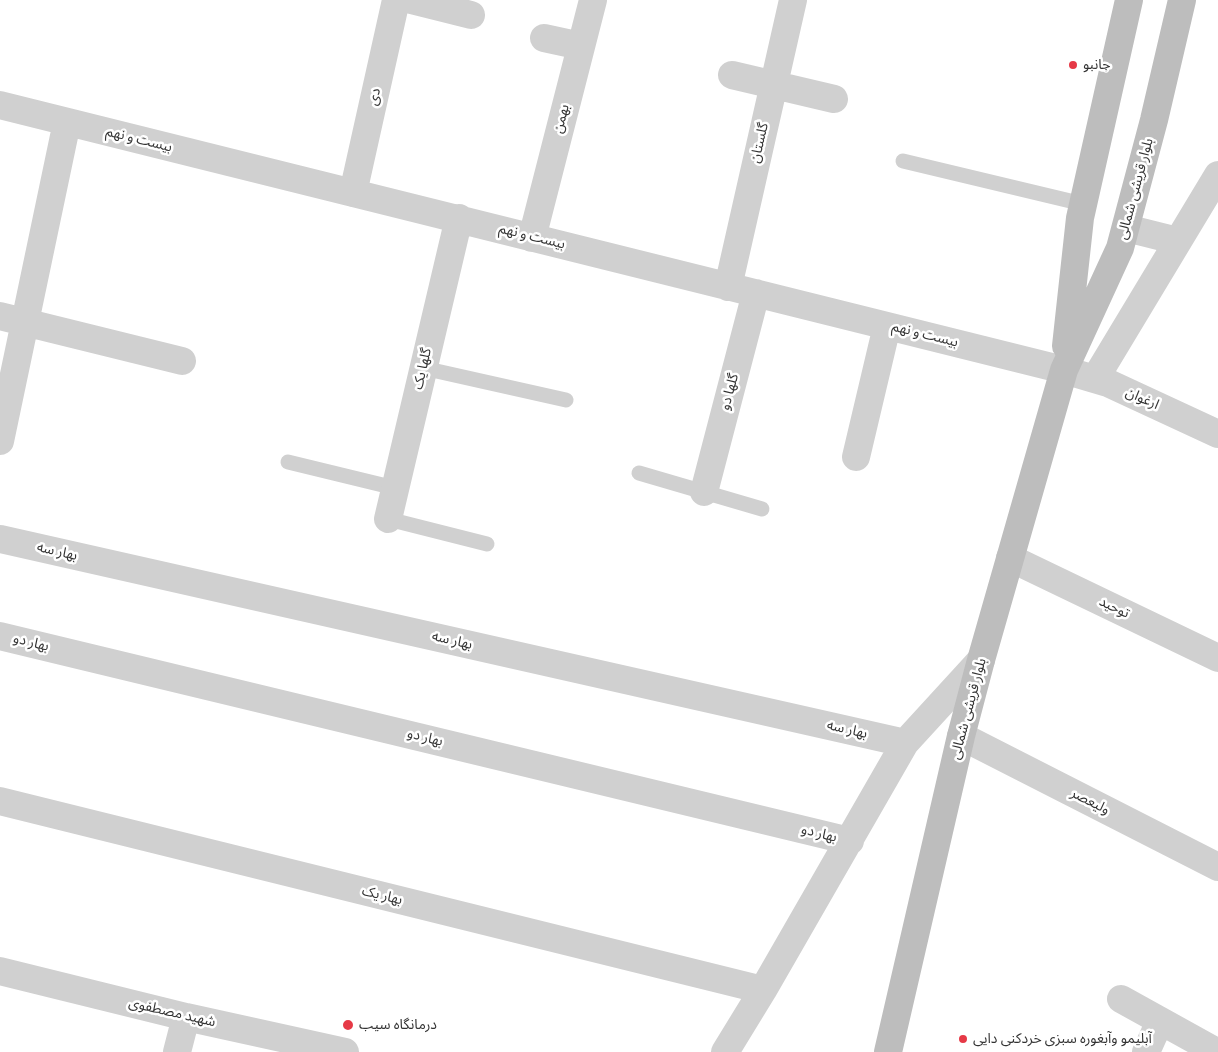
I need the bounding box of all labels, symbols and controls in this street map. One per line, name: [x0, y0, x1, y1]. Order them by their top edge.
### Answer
place label: جانبو: [1083, 57, 1110, 73]
marker: جانبو: [1067, 59, 1079, 71]
street label: دی: [365, 87, 385, 107]
street label: بهمن: [550, 103, 574, 135]
street label: گلستان: [747, 121, 773, 165]
street label: بیست و نهم: [104, 124, 174, 156]
street label: بلوار قریشی شمالی: [1114, 136, 1158, 242]
street label: بیست و نهم: [497, 221, 567, 253]
street label: بیست و نهم: [890, 319, 960, 351]
street label: گلها یک: [410, 347, 436, 391]
street label: گلها دو: [717, 372, 743, 412]
street label: ارغوان: [1123, 384, 1161, 414]
street label: بهار سه: [35, 539, 79, 565]
street label: توحید: [1096, 593, 1132, 623]
street label: بهار سه: [430, 628, 474, 654]
street label: بهار دو: [11, 630, 51, 656]
street label: بلوار قریشی شمالی: [947, 656, 991, 762]
street label: بهار سه: [825, 717, 869, 743]
street label: بهار دو: [405, 725, 445, 751]
street label: ولیعصر: [1068, 785, 1112, 819]
street label: بهار دو: [799, 821, 839, 847]
street label: بهار یک: [360, 883, 404, 909]
street label: شهید مصطفوی: [127, 995, 217, 1031]
place label: درمانگاه سیب: [359, 1017, 437, 1033]
marker: درمانگاه سیب: [341, 1018, 355, 1032]
place label: آبلیمو وآبغوره سبزی خردکنی دایی: [973, 1031, 1152, 1047]
marker: آبلیمو وآبغوره سبزی خردکنی دایی: [957, 1033, 969, 1045]

